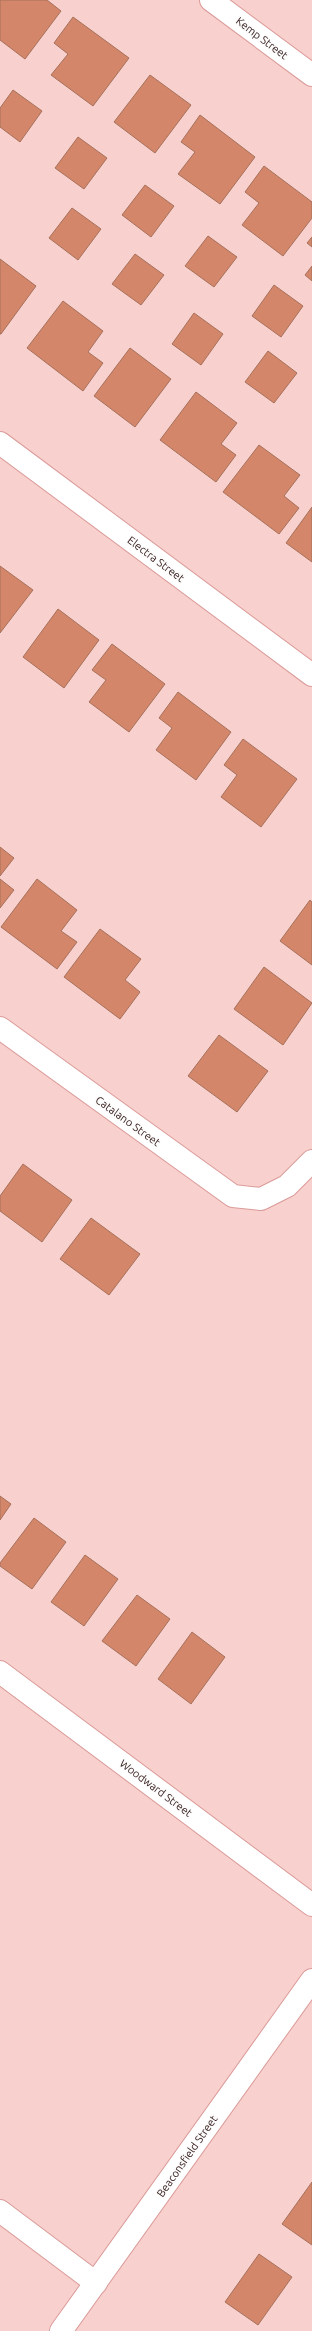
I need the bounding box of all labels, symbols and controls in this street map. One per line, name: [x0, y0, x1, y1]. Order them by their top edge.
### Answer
street label: Kemp Street: [234, 15, 291, 62]
street label: Electra Street: [125, 534, 187, 585]
street label: Catalano Street: [93, 1094, 163, 1149]
street label: Woodward Street: [118, 1757, 195, 1819]
street label: Beaconsfield Street: [154, 2112, 220, 2199]

